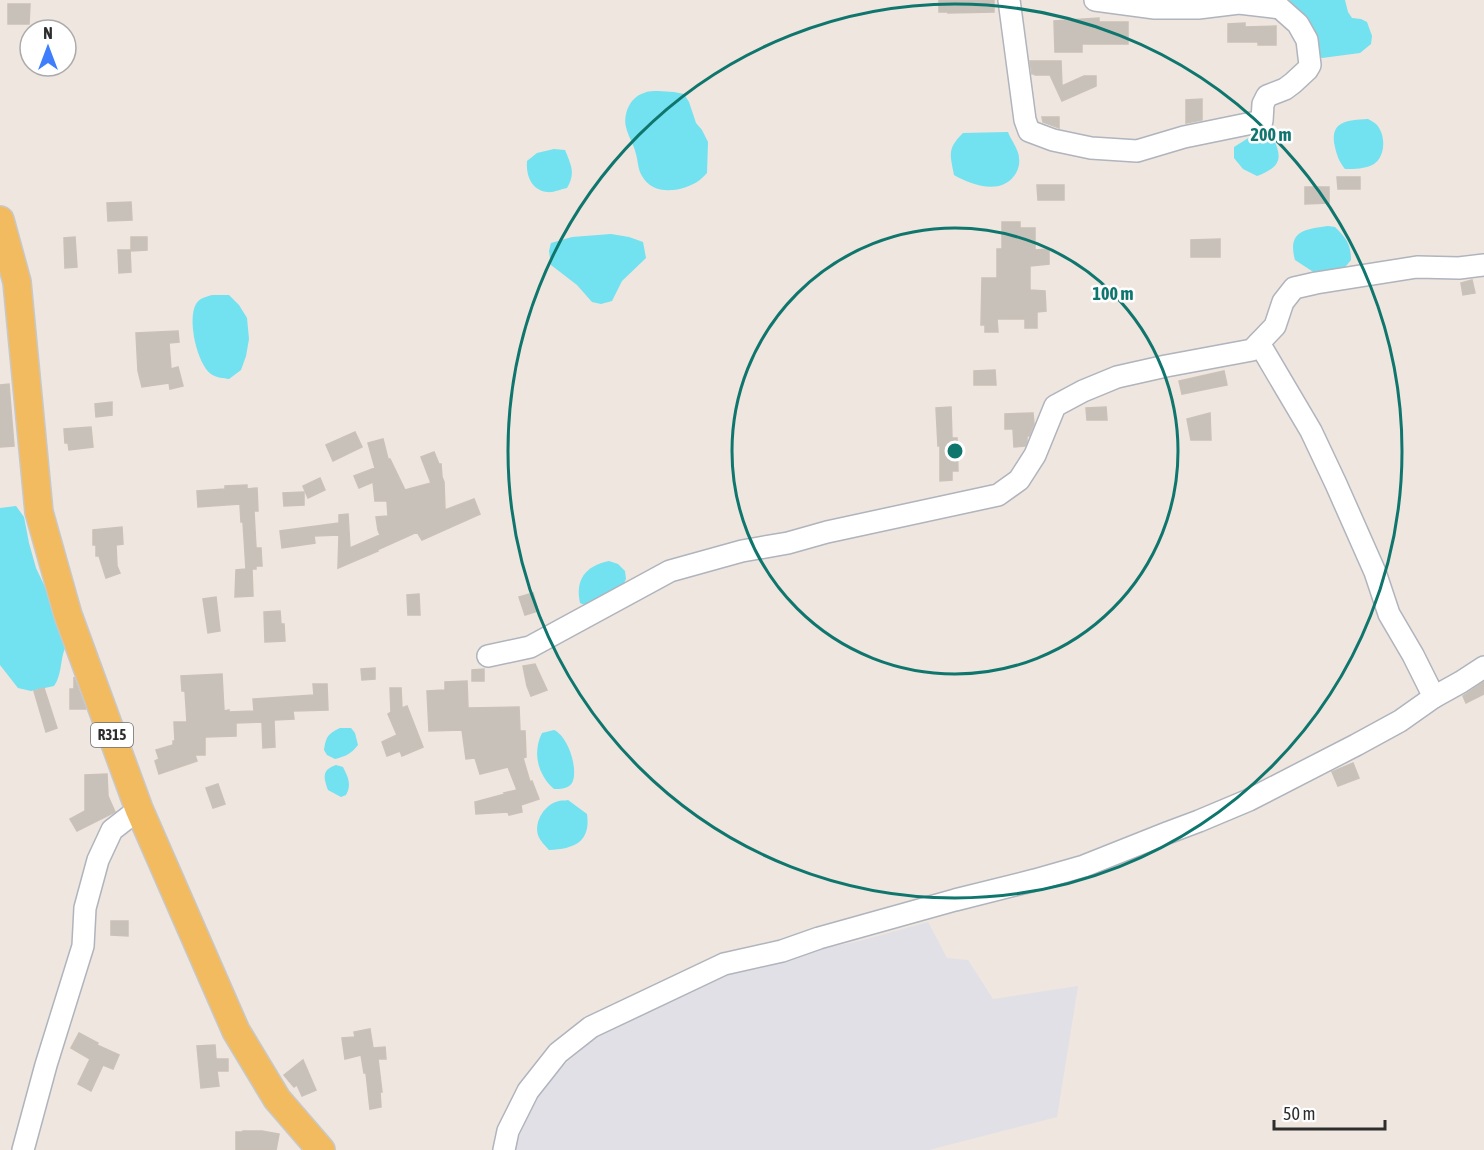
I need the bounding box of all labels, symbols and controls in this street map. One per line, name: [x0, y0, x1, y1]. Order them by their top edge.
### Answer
north arrow: [18, 18, 78, 78]
text: N: [43, 24, 53, 42]
text: 200 m: [1251, 124, 1291, 145]
text: 100 m: [1093, 283, 1133, 304]
centre of rings: [945, 441, 965, 461]
road number: R315: [91, 723, 133, 747]
scale bar: [1274, 1093, 1385, 1131]
text: 50 m: [1283, 1103, 1315, 1124]

